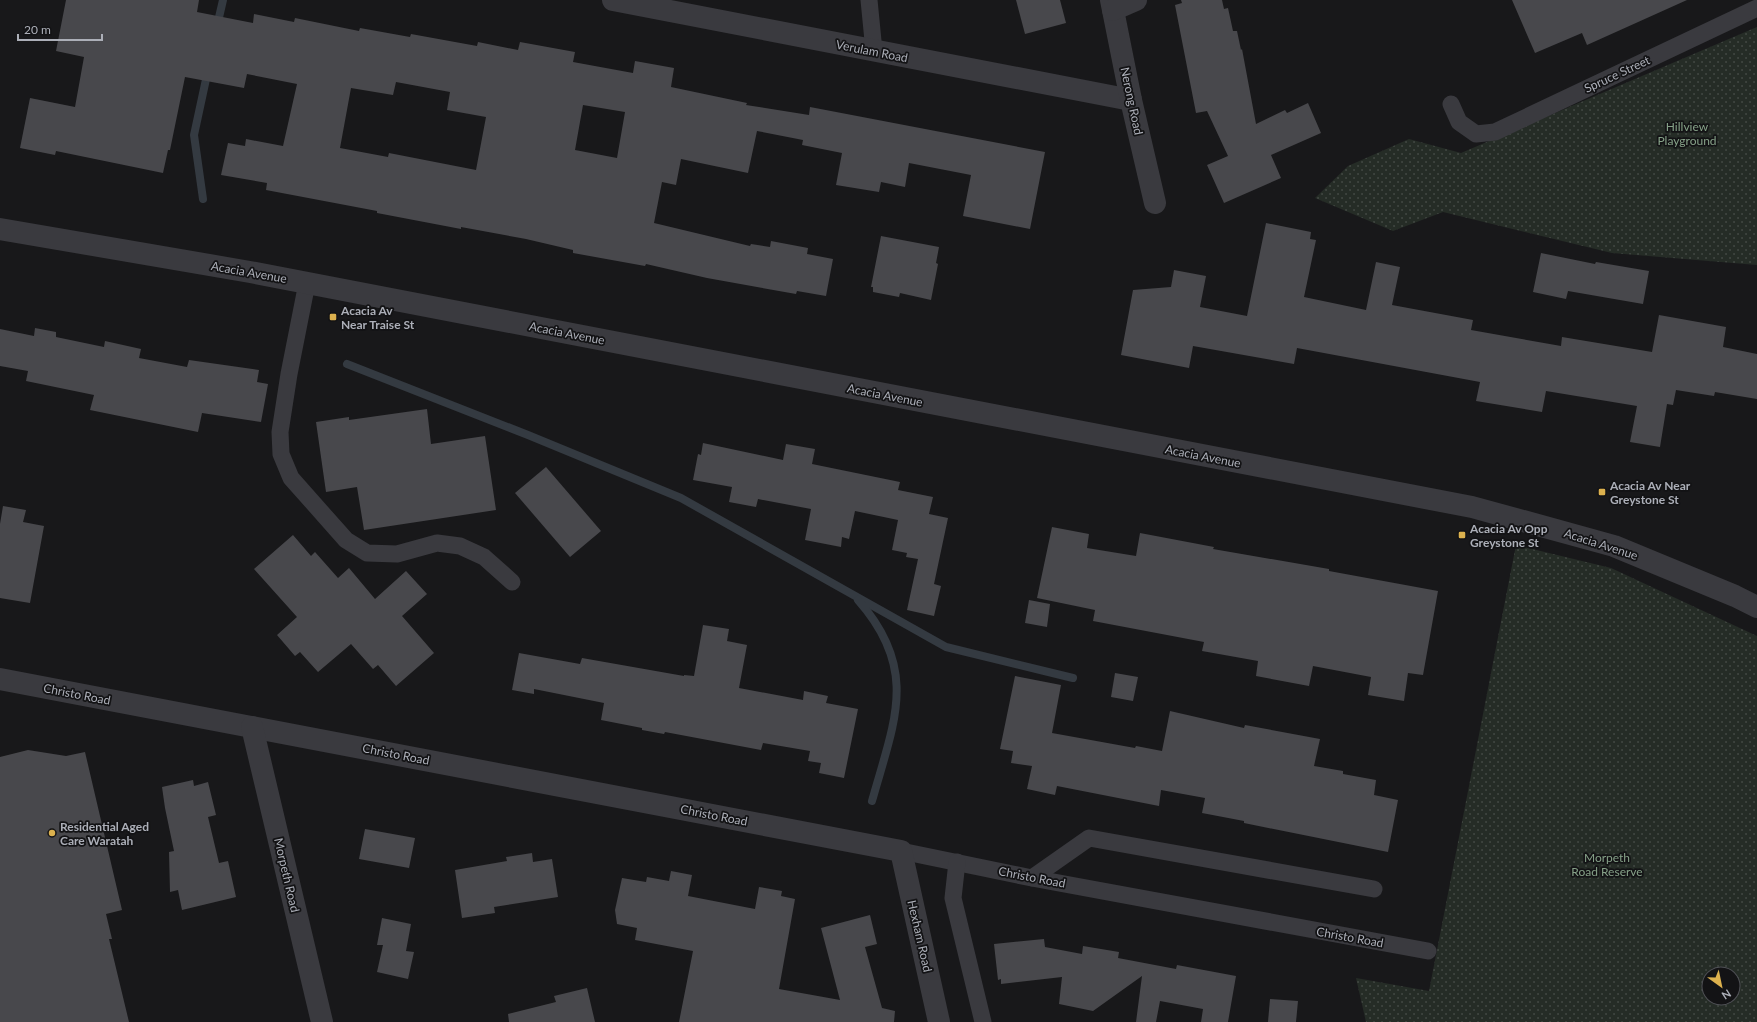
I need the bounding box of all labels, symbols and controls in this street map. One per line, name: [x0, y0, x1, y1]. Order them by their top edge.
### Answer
scale bar: [18, 16, 102, 42]
text: 20 m: [24, 22, 51, 37]
street label: Verulam Road: [835, 37, 909, 65]
street label: Spruce Street: [1582, 52, 1653, 96]
street label: Nerong Road: [1118, 66, 1146, 136]
park label: Hillview Playground: [1657, 119, 1717, 148]
street label: Acacia Avenue: [210, 258, 288, 286]
place label: Acacia Av Near Traise St: [340, 303, 415, 332]
marker: Acacia Av Near Traise St: [328, 312, 338, 322]
street label: Acacia Avenue: [528, 318, 606, 348]
street label: Acacia Avenue: [846, 380, 924, 410]
street label: Acacia Avenue: [1164, 441, 1242, 471]
place label: Acacia Av Near Greystone St: [1609, 478, 1691, 507]
marker: Acacia Av Near Greystone St: [1597, 487, 1607, 497]
place label: Acacia Av Opp Greystone St: [1469, 521, 1548, 550]
street label: Acacia Avenue: [1562, 525, 1640, 563]
marker: Acacia Av Opp Greystone St: [1457, 530, 1467, 540]
street label: Christo Road: [42, 680, 112, 708]
street label: Christo Road: [361, 740, 431, 768]
street label: Christo Road: [679, 801, 749, 829]
place label: Residential Aged Care Waratah: [60, 819, 149, 848]
marker: Residential Aged Care Waratah: [47, 828, 57, 838]
street label: Morpeth Road: [271, 836, 303, 914]
park label: Morpeth Road Reserve: [1571, 850, 1643, 879]
street label: Christo Road: [997, 863, 1067, 891]
street label: Hexham Road: [904, 899, 936, 973]
street label: Christo Road: [1315, 924, 1385, 950]
north arrow: [1701, 966, 1741, 1006]
text: N: [1720, 987, 1734, 1003]

